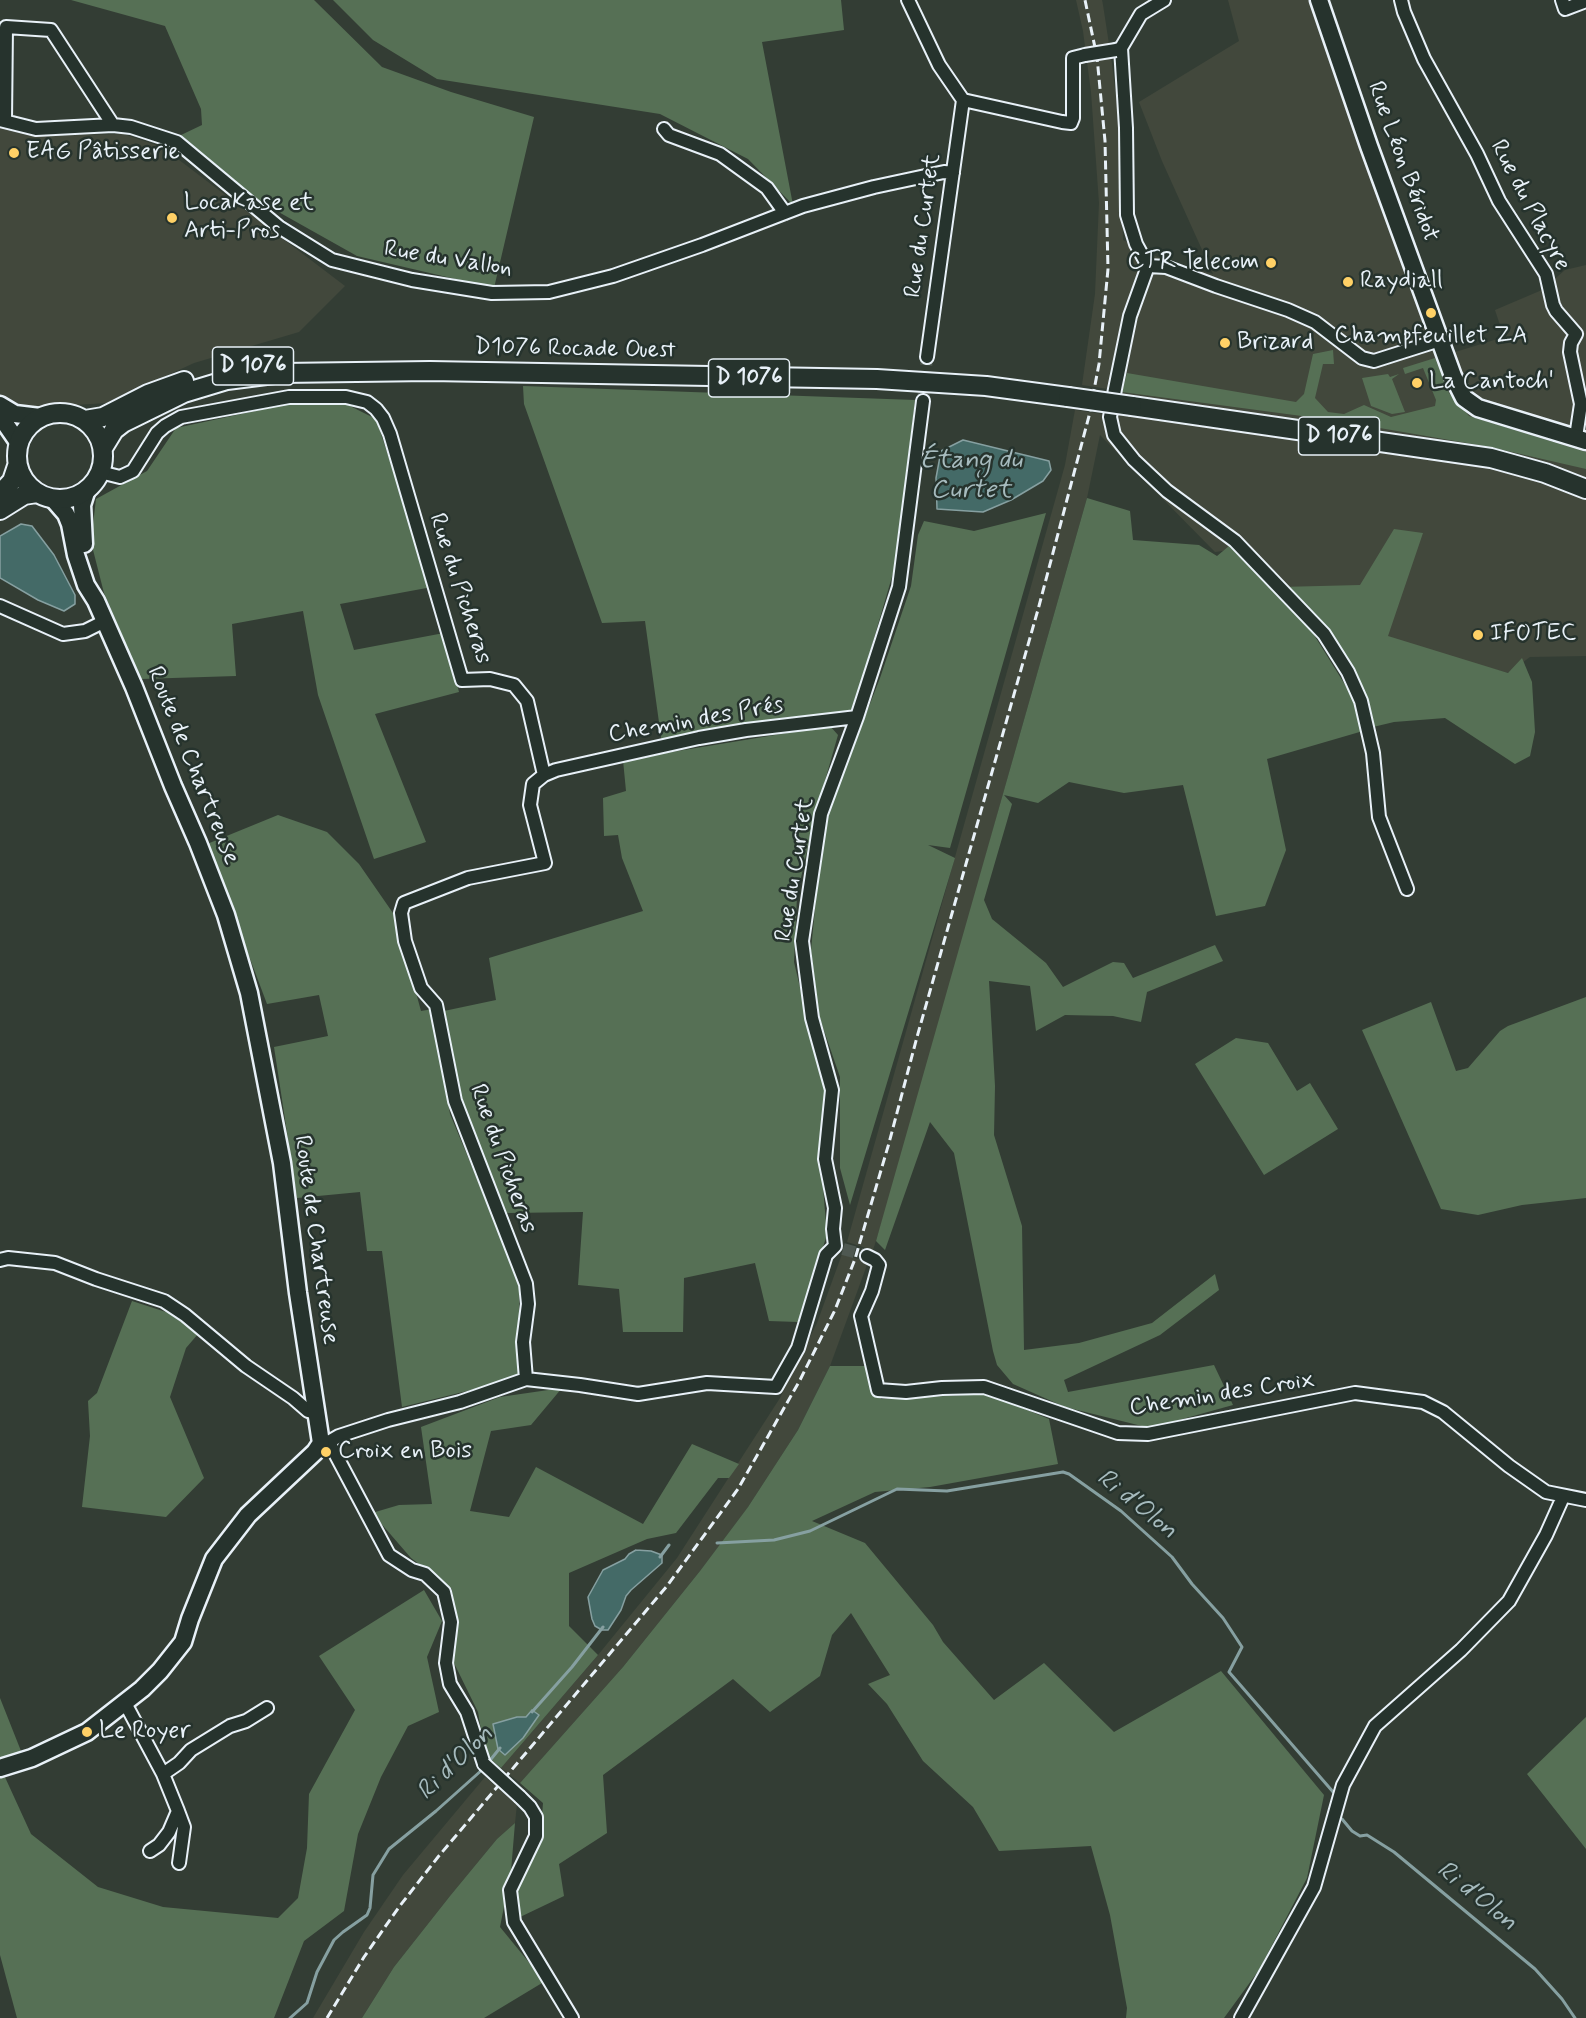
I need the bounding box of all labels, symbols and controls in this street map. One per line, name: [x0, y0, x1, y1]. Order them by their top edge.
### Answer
street label: Rue Léon Béridot: [1360, 78, 1444, 246]
street label: Rue du Placyre: [1482, 135, 1576, 277]
place label: EAG Pâtisserie: [26, 139, 180, 167]
marker: EAG Pâtisserie: [7, 146, 21, 160]
street label: Rue du Curtet: [900, 152, 948, 300]
place label: LocaKase et Arti-Pros: [184, 190, 314, 246]
marker: LocaKase et Arti-Pros: [165, 211, 179, 225]
street label: Rue du Vallon: [382, 236, 514, 284]
place label: CTR Telecom: [1127, 249, 1259, 277]
marker: CTR Telecom: [1264, 256, 1278, 270]
place label: Raydiall: [1360, 268, 1443, 296]
marker: Raydiall: [1341, 275, 1355, 289]
marker: Champfeuillet ZA: [1424, 306, 1438, 320]
place label: Champfeuillet ZA: [1334, 323, 1528, 351]
place label: Brizard: [1237, 329, 1313, 357]
street label: D1076 Rocade Ouest: [474, 334, 676, 366]
marker: Brizard: [1218, 336, 1232, 350]
road number: D 1076: [212, 347, 294, 385]
road number: D 1076: [708, 359, 789, 397]
place label: La Cantoch': [1429, 369, 1554, 397]
marker: La Cantoch': [1410, 376, 1424, 390]
road number: D 1076: [1298, 417, 1380, 455]
water label: Étang du Curtet: [920, 446, 1022, 508]
street label: Rue du Picheras: [421, 510, 497, 668]
place label: IFOTEC: [1490, 621, 1576, 649]
marker: IFOTEC: [1471, 628, 1485, 642]
street label: Route de Chartreuse: [139, 663, 245, 869]
street label: Chemin des Prés: [606, 691, 786, 751]
street label: Rue du Curtet: [770, 796, 822, 944]
street label: Rue du Picheras: [462, 1081, 542, 1237]
street label: Route de Chartreuse: [286, 1134, 344, 1346]
street label: Chemin des Croix: [1127, 1366, 1317, 1424]
place label: Croix en Bois: [338, 1438, 472, 1466]
marker: Croix en Bois: [319, 1445, 333, 1459]
water label: Ri d'Olon: [1089, 1463, 1183, 1547]
place label: Le Royer: [99, 1718, 191, 1746]
water label: Ri d'Olon: [411, 1720, 501, 1808]
marker: Le Royer: [80, 1725, 94, 1739]
water label: Ri d'Olon: [1429, 1855, 1523, 1939]

